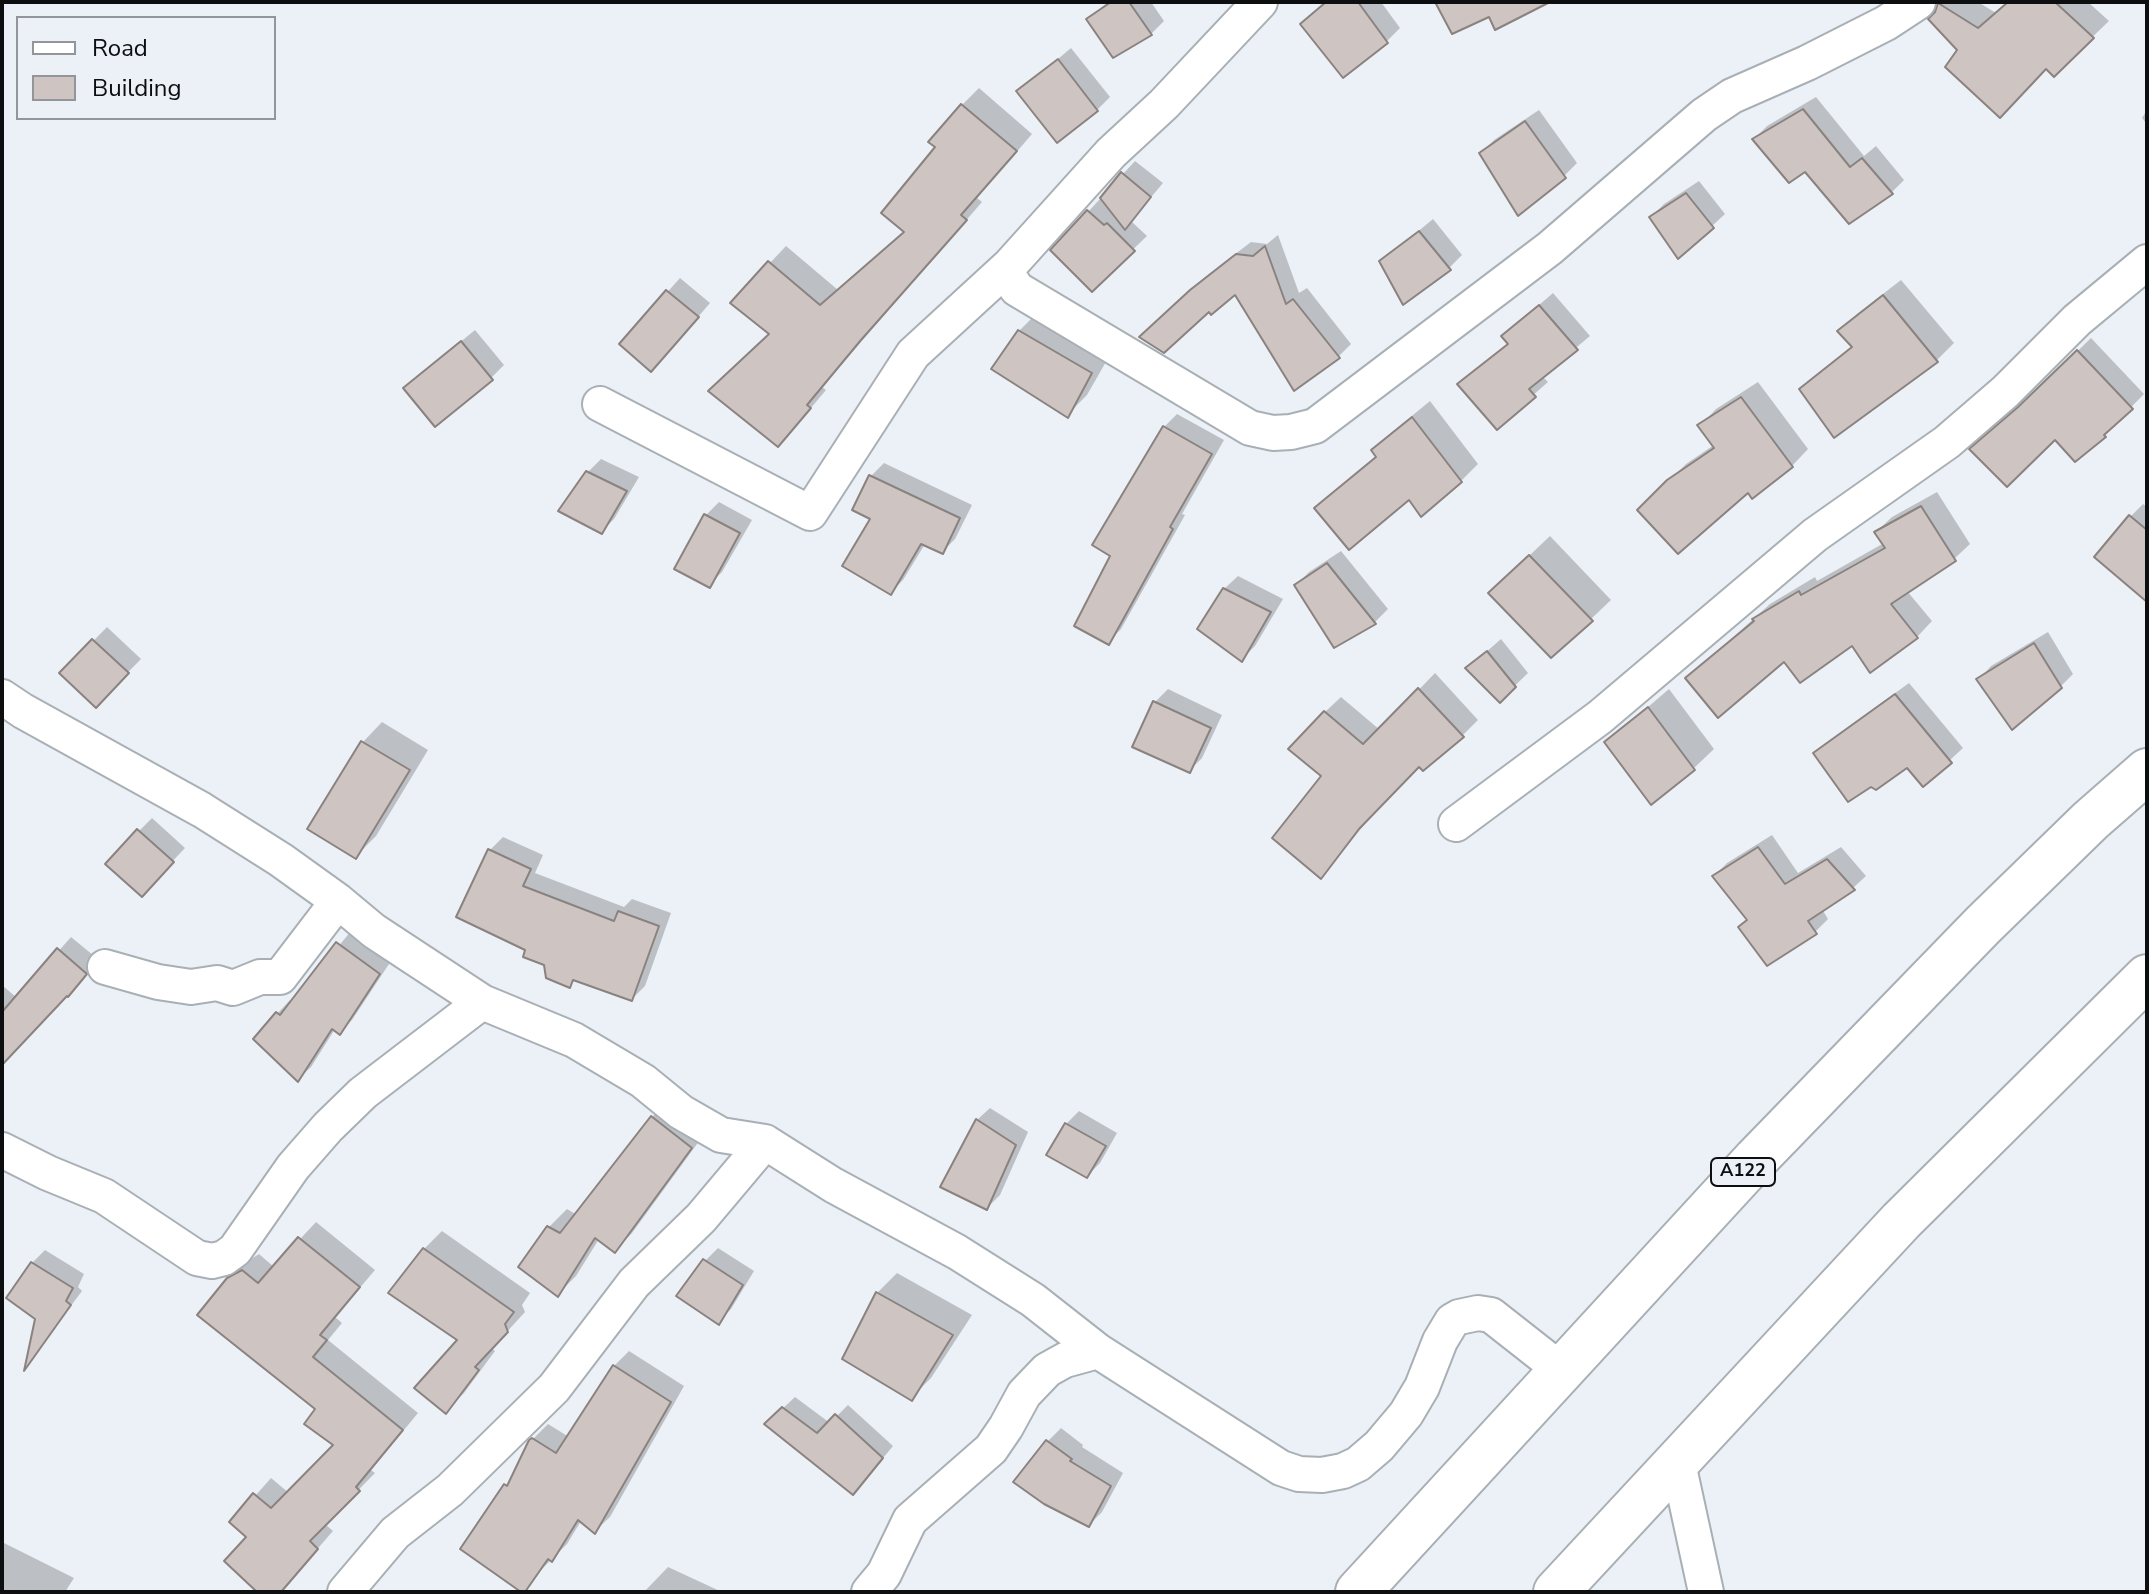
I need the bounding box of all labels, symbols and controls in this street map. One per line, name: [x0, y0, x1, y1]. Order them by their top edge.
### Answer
legend: [16, 16, 276, 120]
text: Road: [92, 32, 148, 64]
text: Building: [92, 72, 182, 104]
road number: A122: [1711, 1158, 1775, 1186]

